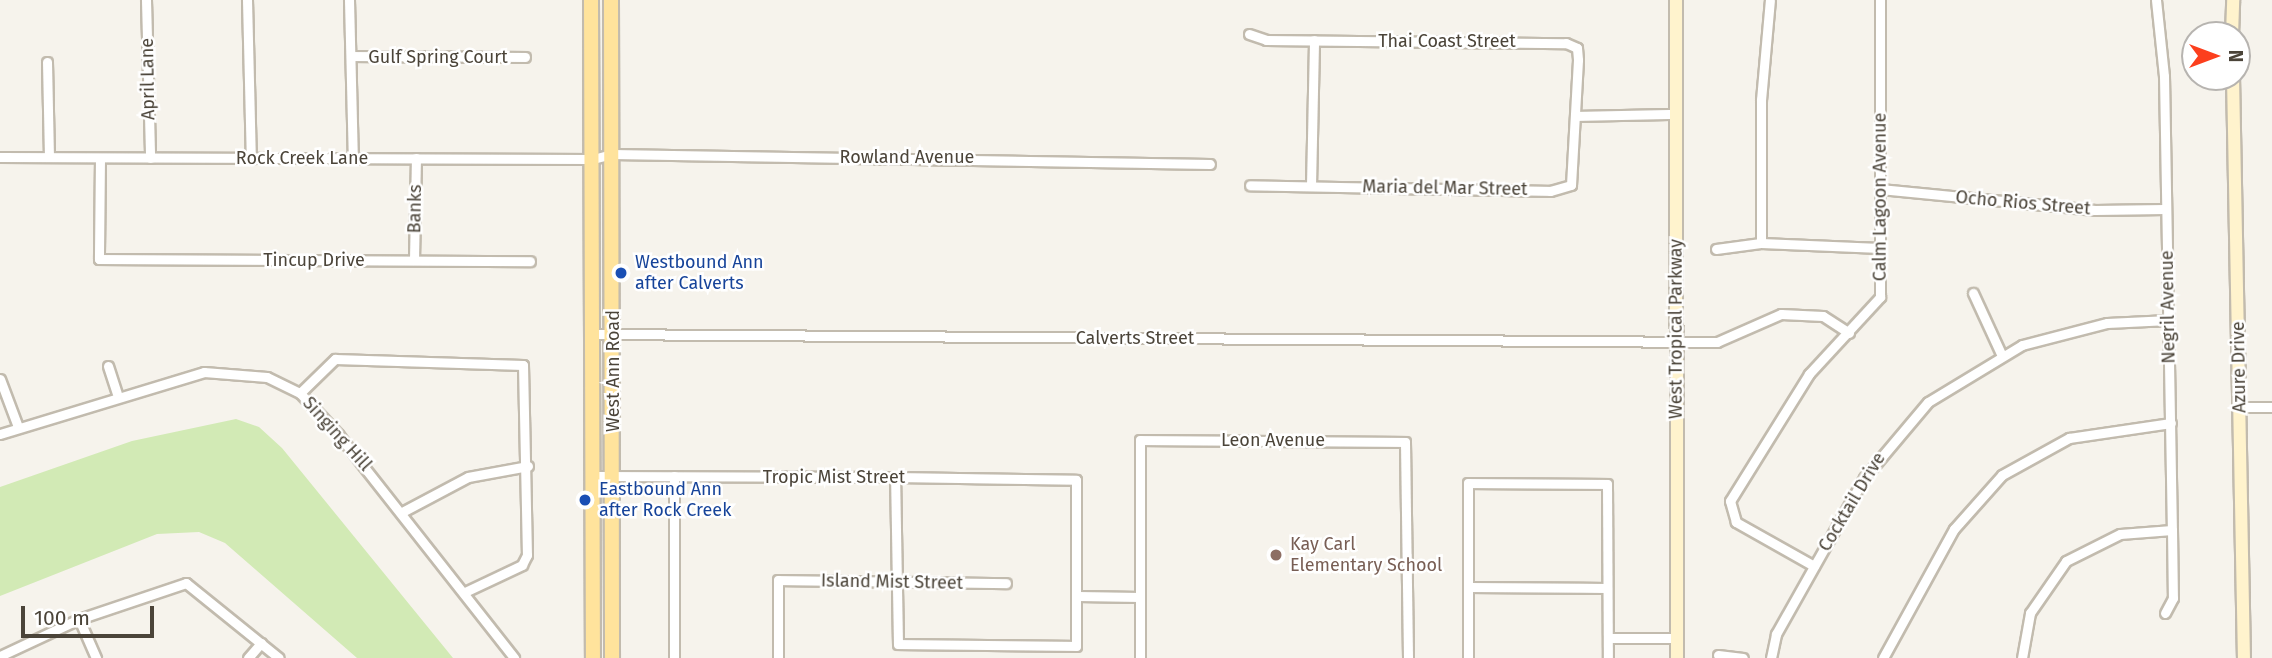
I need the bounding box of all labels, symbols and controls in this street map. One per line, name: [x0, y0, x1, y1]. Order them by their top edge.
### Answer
north arrow: [2181, 21, 2251, 91]
street label: Thai Coast Street: [1378, 30, 1516, 52]
street label: April Lane: [136, 38, 160, 120]
street label: Gulf Spring Court: [368, 46, 508, 68]
text: N: [2224, 50, 2247, 62]
street label: Calm Lagoon Avenue: [1869, 113, 1891, 281]
street label: Rowland Avenue: [840, 146, 974, 168]
street label: Rock Creek Lane: [236, 147, 368, 169]
street label: Maria del Mar Street: [1362, 176, 1528, 200]
street label: Banks: [404, 184, 426, 234]
street label: Ocho Rios Street: [1955, 186, 2091, 220]
street label: West Tropical Parkway: [1665, 239, 1687, 419]
street label: Tincup Drive: [263, 249, 365, 271]
street label: Negril Avenue: [2156, 250, 2180, 364]
place label: Westbound Ann after Calverts: [635, 252, 764, 294]
marker: Westbound Ann after Calverts: [613, 265, 629, 281]
street label: West Ann Road: [602, 310, 624, 432]
street label: Azure Drive: [2227, 321, 2251, 413]
street label: Calverts Street: [1076, 327, 1194, 349]
street label: Singing Hill: [298, 392, 376, 476]
street label: Leon Avenue: [1221, 429, 1325, 451]
street label: Cocktail Drive: [1814, 449, 1890, 555]
street label: Tropic Mist Street: [763, 466, 905, 488]
place label: Eastbound Ann after Rock Creek: [599, 479, 731, 522]
marker: Eastbound Ann after Rock Creek: [577, 492, 593, 508]
place label: Kay Carl Elementary School: [1290, 534, 1442, 576]
marker: Kay Carl Elementary School: [1268, 547, 1284, 563]
street label: Island Mist Street: [821, 570, 963, 594]
scale bar: [24, 592, 158, 636]
text: 100 m: [34, 605, 90, 631]

